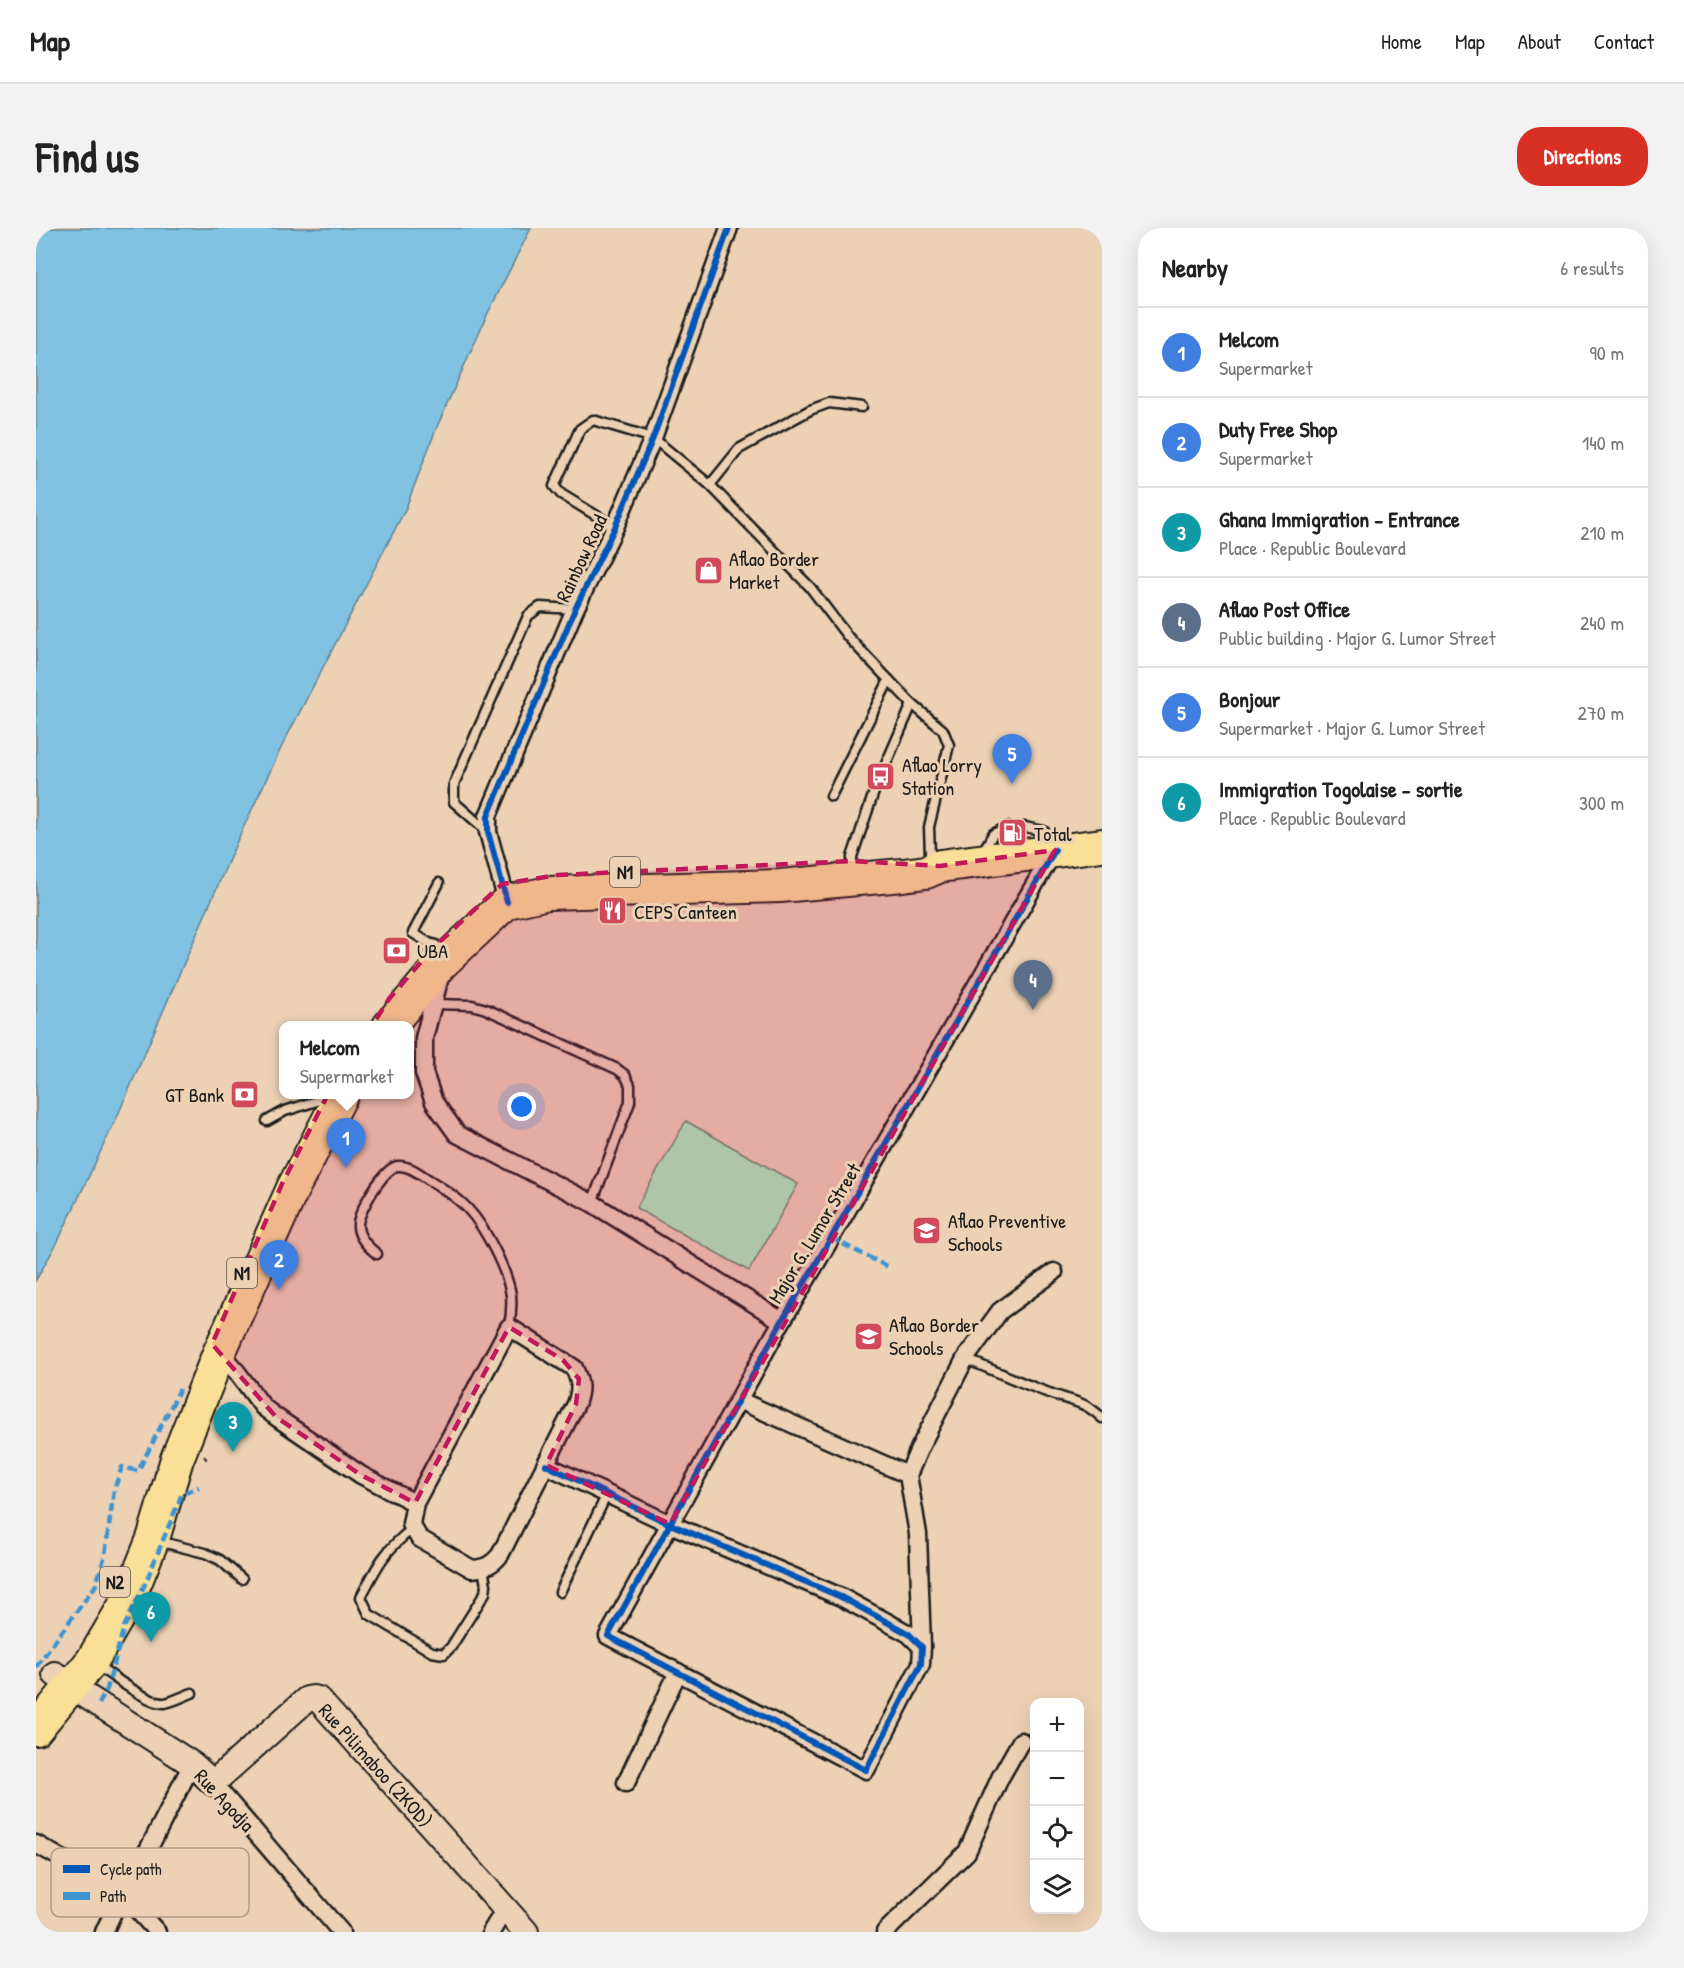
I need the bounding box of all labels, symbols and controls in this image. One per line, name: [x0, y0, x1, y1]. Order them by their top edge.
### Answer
text: Map: [30, 22, 70, 60]
text: Home: [1381, 27, 1422, 56]
text: Map: [1455, 27, 1485, 56]
text: About: [1518, 27, 1561, 56]
text: Contact: [1594, 27, 1654, 56]
button: Directions: [1517, 127, 1648, 186]
text: Find us: [36, 128, 139, 185]
text: Nearby: [1162, 250, 1228, 285]
text: 6 results: [1560, 254, 1624, 281]
text: Melcom: [1219, 324, 1279, 354]
text: 1: [1178, 339, 1185, 366]
text: 90 m: [1590, 339, 1624, 366]
text: Supermarket: [1219, 354, 1313, 381]
text: Duty Free Shop: [1219, 414, 1337, 444]
text: 2: [1177, 429, 1186, 456]
text: 140 m: [1582, 429, 1624, 456]
text: Supermarket: [1219, 444, 1313, 471]
text: Ghana Immigration - Entrance: [1219, 504, 1460, 534]
street label: Rainbow Road: [549, 510, 613, 606]
text: 3: [1177, 519, 1186, 546]
text: 210 m: [1580, 519, 1624, 546]
text: Place · Republic Boulevard: [1219, 534, 1406, 561]
place label: Aflao Border Market: [729, 545, 819, 595]
shop icon: Aflao Border Market: [692, 554, 724, 586]
text: Aflao Post Office: [1219, 594, 1350, 624]
text: 4: [1178, 609, 1185, 636]
text: 240 m: [1580, 609, 1624, 636]
text: Public building · Major G. Lumor Street: [1219, 624, 1496, 651]
text: Bonjour: [1219, 684, 1280, 714]
text: 5: [1177, 699, 1186, 726]
text: 270 m: [1578, 699, 1624, 726]
text: Supermarket · Major G. Lumor Street: [1219, 714, 1485, 741]
pin: 5: [992, 734, 1032, 784]
place label: Aflao Lorry Station: [902, 751, 982, 801]
bus stop icon: Aflao Lorry Station: [865, 760, 897, 792]
text: Immigration Togolaise - sortie: [1219, 774, 1463, 804]
text: 6: [1178, 789, 1185, 816]
text: 300 m: [1579, 789, 1624, 816]
text: Place · Republic Boulevard: [1219, 804, 1406, 831]
fuel station icon: Total: [997, 817, 1029, 849]
place label: Total: [1034, 820, 1072, 847]
road number: N1: [610, 857, 640, 887]
restaurant icon: CEPS Canteen: [597, 895, 629, 927]
place label: CEPS Canteen: [634, 898, 737, 925]
bank icon: UBA: [380, 934, 412, 966]
place label: UBA: [417, 937, 448, 964]
pin: 4: [1014, 960, 1052, 1010]
popup: [279, 1021, 414, 1099]
text: Melcom: [300, 1032, 360, 1062]
text: Supermarket: [300, 1062, 393, 1089]
bank icon: GT Bank: [229, 1078, 261, 1110]
place label: GT Bank: [165, 1081, 224, 1108]
your location: [507, 1092, 536, 1121]
pin: 1: [326, 1118, 366, 1168]
street label: Major G. Lumor Street: [761, 1157, 867, 1308]
place label: Aflao Preventive Schools: [948, 1207, 1066, 1257]
school or university icon: Aflao Preventive Schools: [911, 1215, 943, 1247]
pin: 2: [260, 1240, 298, 1290]
road number: N1: [227, 1258, 257, 1288]
place label: Aflao Border Schools: [889, 1311, 979, 1361]
school or university icon: Aflao Border Schools: [852, 1320, 884, 1352]
pin: 3: [214, 1402, 252, 1452]
road number: N2: [100, 1567, 130, 1597]
pin: 6: [132, 1592, 170, 1642]
street label: Rue Pilimaboo (2KOD): [313, 1697, 439, 1833]
map controls: [1030, 1698, 1084, 1914]
button: +: [1030, 1698, 1084, 1752]
button: −: [1030, 1752, 1084, 1806]
street label: Rue Agodja: [189, 1763, 261, 1837]
button: locate: [1030, 1806, 1084, 1860]
legend: [51, 1848, 249, 1917]
text: Cycle path: [100, 1858, 162, 1880]
button: layers: [1030, 1860, 1084, 1914]
text: Path: [100, 1885, 126, 1907]

